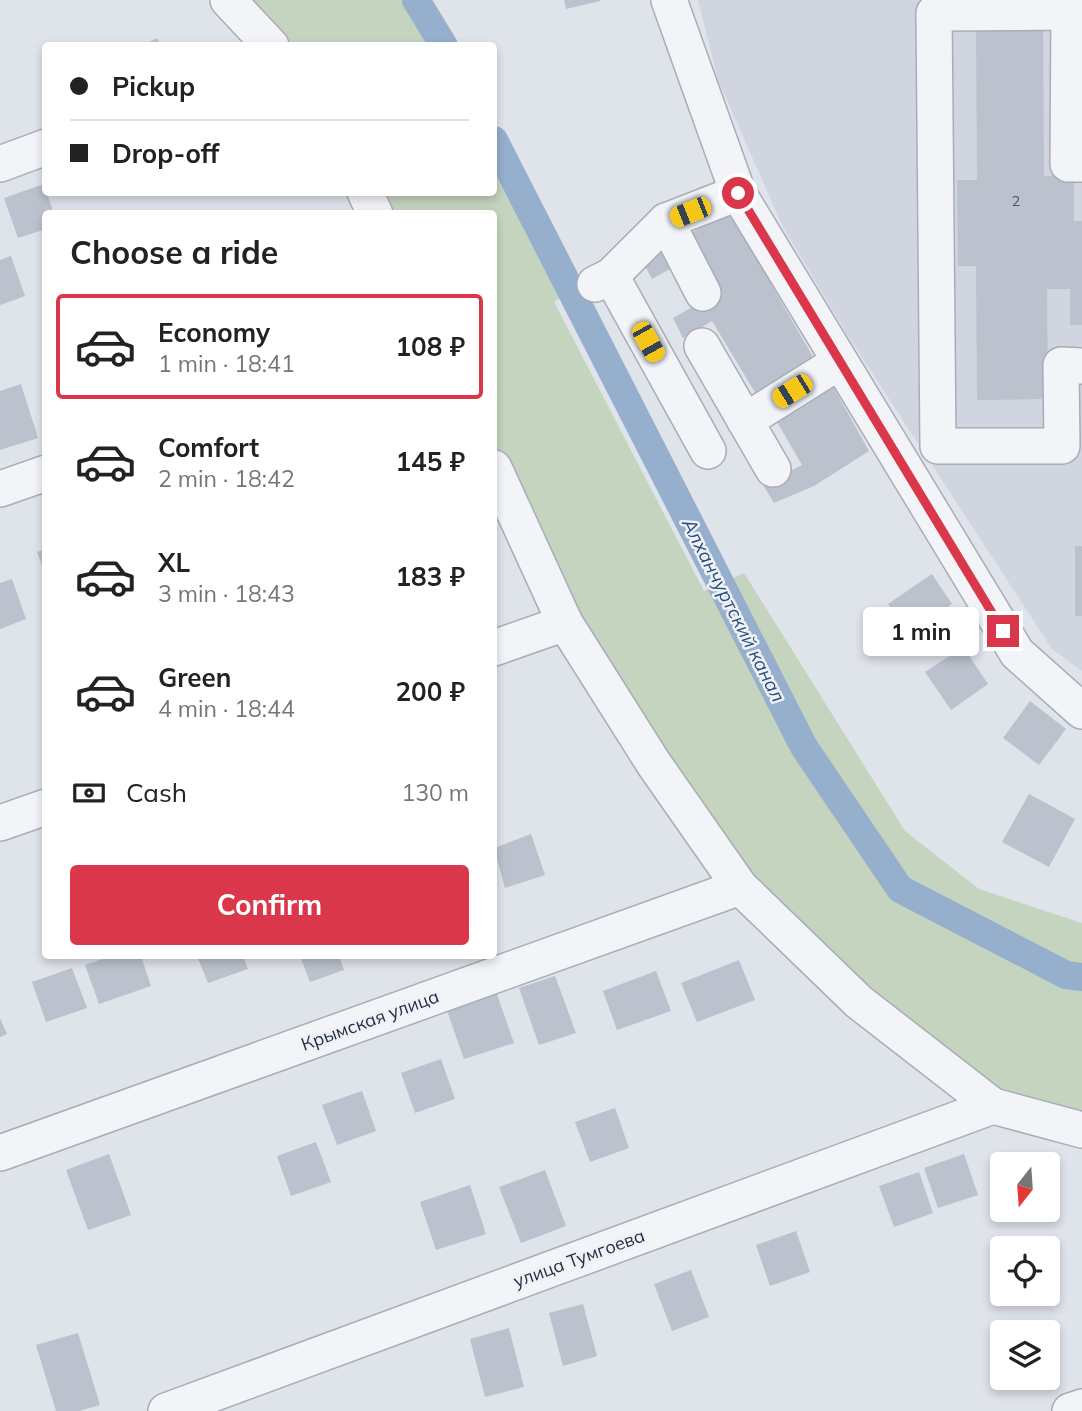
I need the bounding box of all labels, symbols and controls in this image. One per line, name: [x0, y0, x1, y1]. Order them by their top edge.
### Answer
text: Pickup: [112, 70, 195, 103]
text: Drop-off: [112, 137, 219, 170]
route start: [722, 177, 754, 209]
house number: 2: [1012, 192, 1020, 210]
car: [667, 194, 714, 230]
text: Choose a ride: [70, 232, 278, 272]
icon: car: [74, 315, 137, 378]
text: Economy: [158, 316, 270, 349]
car: [629, 319, 668, 365]
text: 108 ₽: [395, 330, 465, 363]
text: 1 min · 18:41: [158, 349, 295, 378]
car: [769, 371, 816, 411]
icon: car: [74, 430, 137, 493]
text: Comfort: [158, 431, 259, 464]
text: 145 ₽: [395, 445, 465, 478]
text: 2 min · 18:42: [158, 464, 295, 493]
water label: Алханчуртский канал: [677, 513, 791, 706]
icon: car: [74, 545, 137, 608]
text: XL: [158, 546, 190, 579]
text: 183 ₽: [395, 560, 465, 593]
text: 3 min · 18:43: [158, 579, 295, 608]
callout: 1 min: [863, 606, 978, 656]
route end: [987, 615, 1019, 647]
text: 1 min: [891, 617, 951, 646]
icon: car: [74, 660, 137, 723]
text: Green: [158, 661, 231, 694]
text: 200 ₽: [395, 675, 465, 708]
text: 4 min · 18:44: [158, 694, 295, 723]
icon: cash: [70, 774, 108, 812]
text: Cash: [126, 776, 187, 809]
text: 130 m: [401, 778, 469, 807]
button: Confirm: [70, 865, 469, 945]
street label: Крымская улица: [298, 984, 442, 1056]
north arrow: [990, 1152, 1060, 1222]
map controls: [990, 1152, 1060, 1390]
street label: улица Тумгоева: [510, 1224, 648, 1292]
button: locate: [990, 1236, 1060, 1306]
button: layers: [990, 1320, 1060, 1390]

